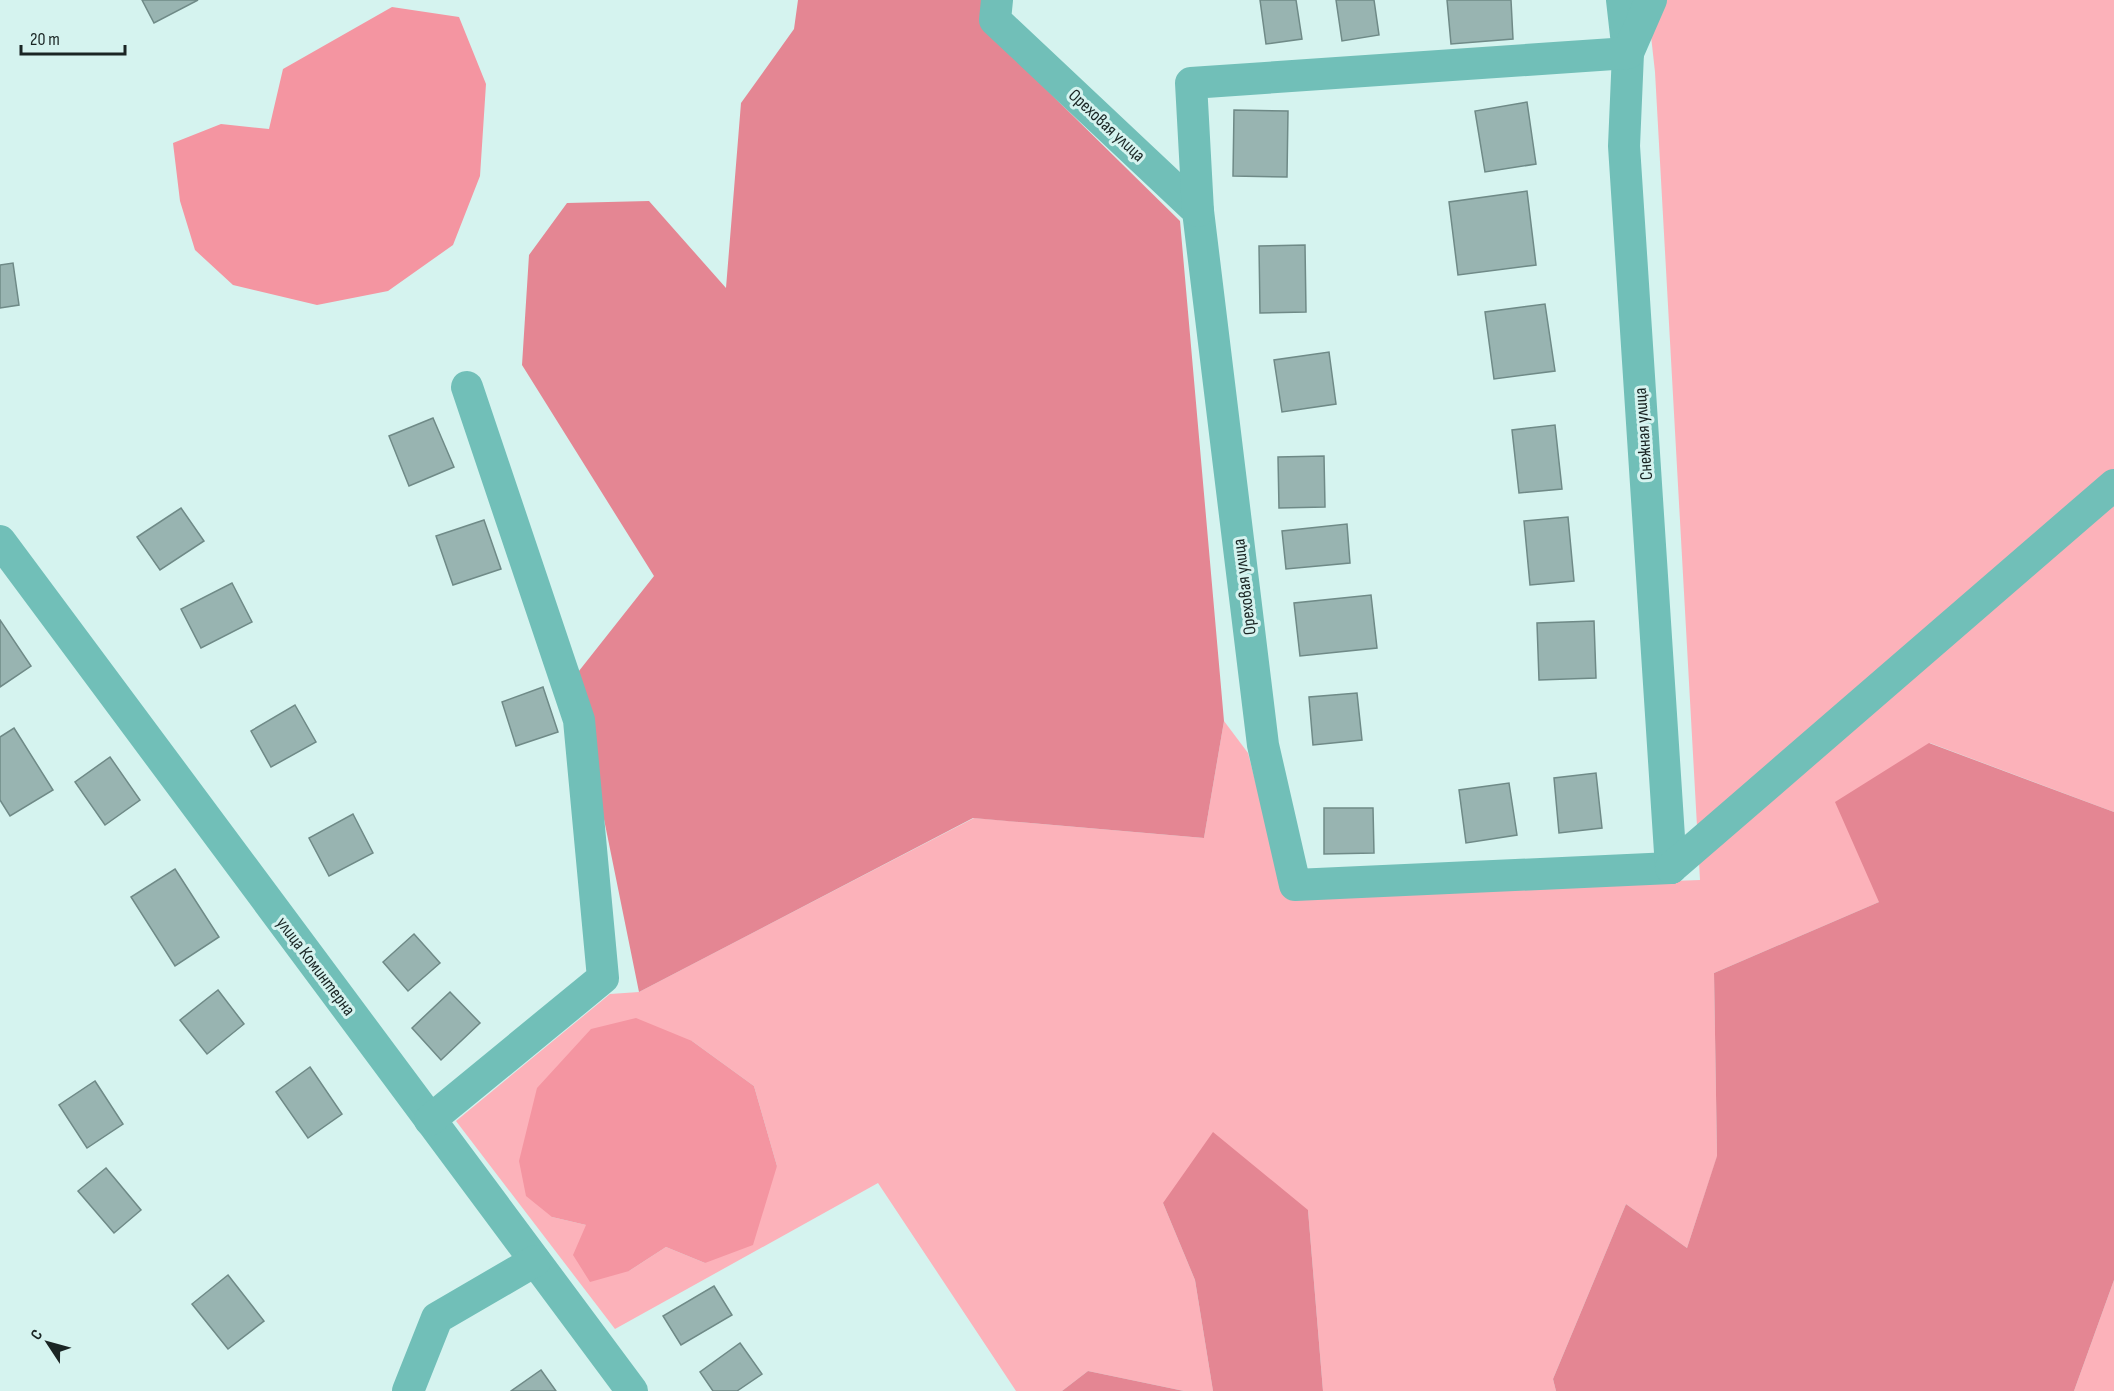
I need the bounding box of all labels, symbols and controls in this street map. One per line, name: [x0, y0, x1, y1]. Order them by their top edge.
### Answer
scale bar: [21, 18, 124, 56]
text: 20 m: [30, 29, 60, 50]
street label: Ореховая улица: [1064, 85, 1149, 166]
street label: Снежная улица: [1630, 387, 1657, 481]
street label: Ореховая улица: [1228, 538, 1261, 636]
street label: улица Коминтерна: [272, 913, 360, 1020]
north arrow: [18, 1313, 78, 1373]
text: С: [27, 1326, 47, 1344]

